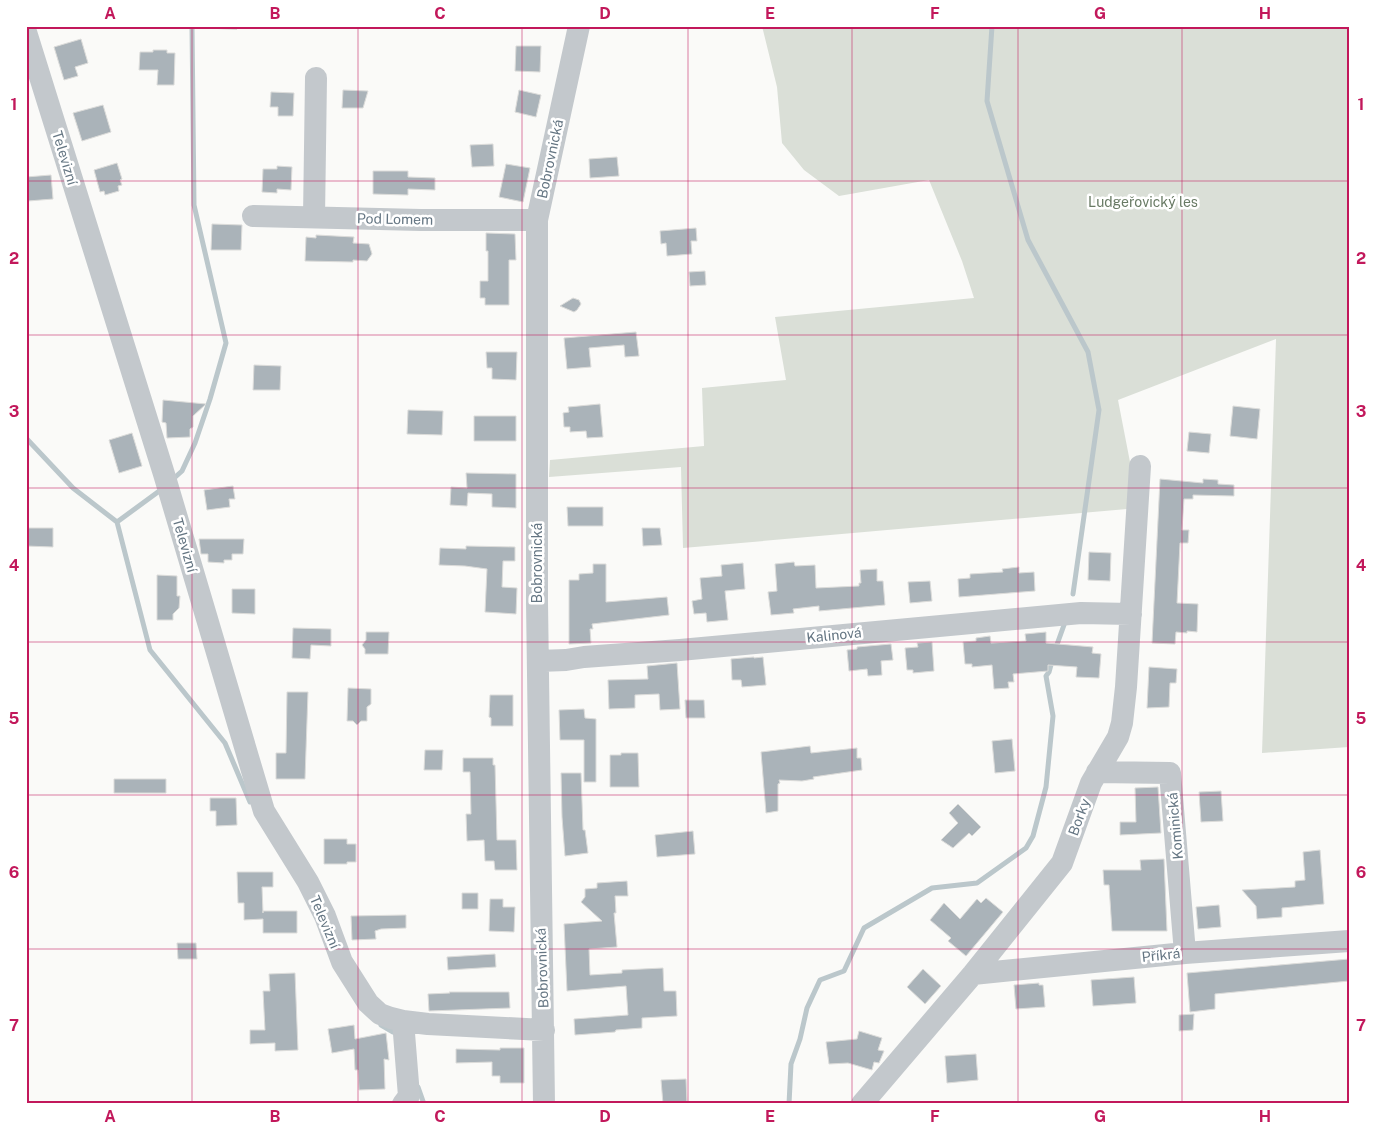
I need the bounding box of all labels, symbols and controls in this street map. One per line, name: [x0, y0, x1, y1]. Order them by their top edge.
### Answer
text: A: [104, 4, 116, 23]
text: B: [270, 4, 281, 23]
text: C: [434, 4, 446, 23]
text: D: [599, 4, 611, 23]
text: E: [765, 4, 775, 23]
text: F: [930, 4, 940, 23]
text: G: [1094, 4, 1106, 23]
text: H: [1259, 4, 1271, 23]
text: 1: [11, 95, 17, 114]
text: 1: [1358, 95, 1364, 114]
street label: Bobrovnická: [534, 118, 566, 200]
street label: Televizní: [49, 129, 81, 188]
park label: Ludgeřovický les: [1088, 194, 1198, 210]
street label: Pod Lomem: [357, 210, 433, 228]
text: 2: [9, 249, 19, 268]
text: 2: [1356, 249, 1366, 268]
text: 3: [9, 402, 19, 421]
text: 3: [1356, 402, 1366, 421]
street label: Televizní: [170, 516, 201, 575]
street label: Bobrovnická: [529, 523, 545, 603]
text: 4: [9, 556, 20, 575]
text: 4: [1356, 556, 1367, 575]
street label: Kalinová: [806, 624, 862, 646]
text: 5: [9, 709, 20, 728]
text: 5: [1356, 709, 1367, 728]
street label: Kominická: [1164, 792, 1186, 860]
street label: Borky: [1065, 796, 1093, 838]
text: 6: [9, 863, 19, 882]
text: 6: [1356, 863, 1366, 882]
street label: Televizní: [307, 893, 343, 951]
street label: Bobrovnická: [533, 928, 551, 1008]
street label: Příkrá: [1141, 945, 1181, 965]
text: 7: [9, 1016, 19, 1035]
text: 7: [1356, 1016, 1366, 1035]
text: A: [104, 1107, 116, 1126]
text: B: [270, 1107, 281, 1126]
text: C: [434, 1107, 446, 1126]
text: D: [599, 1107, 611, 1126]
text: E: [765, 1107, 775, 1126]
text: F: [930, 1107, 940, 1126]
text: G: [1094, 1107, 1106, 1126]
text: H: [1259, 1107, 1271, 1126]

